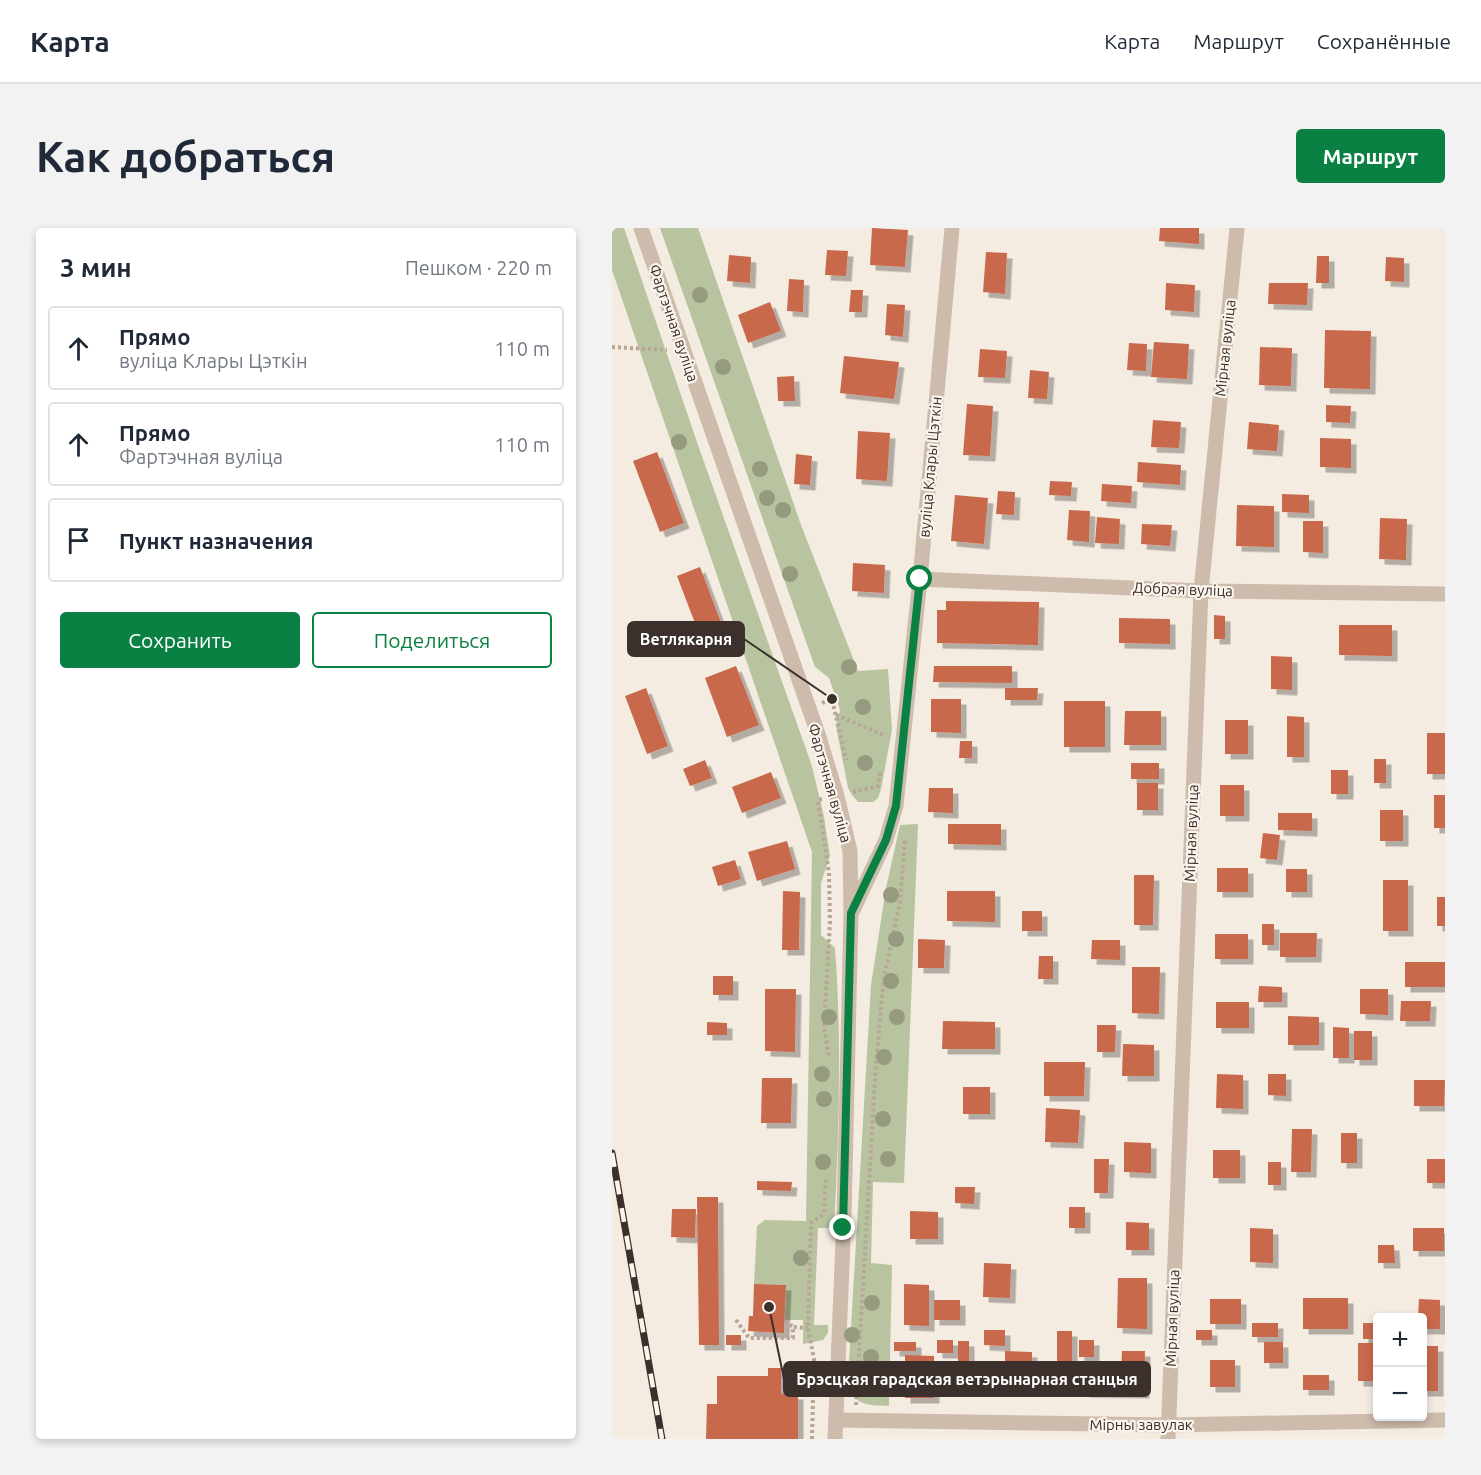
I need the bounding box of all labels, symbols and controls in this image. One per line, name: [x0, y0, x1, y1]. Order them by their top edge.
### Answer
text: Карта: [30, 26, 110, 57]
text: Карта: [1104, 29, 1160, 53]
text: Маршрут: [1193, 29, 1284, 53]
text: Сохранённые: [1317, 29, 1451, 53]
button: Маршрут: [1296, 129, 1445, 183]
text: Как добраться: [36, 133, 335, 180]
text: 3 мин: [60, 253, 132, 282]
text: Пешком · 220 m: [405, 256, 552, 279]
street label: Фартэчная вуліца: [646, 262, 702, 384]
street label: Мірная вуліца: [1211, 299, 1239, 397]
text: Прямо: [119, 324, 190, 349]
icon: ahead: [62, 332, 95, 365]
text: 110 m: [494, 337, 550, 360]
text: вуліца Клары Цэткін: [119, 349, 308, 372]
street label: вуліца Клары Цэткін: [915, 396, 945, 538]
text: Прямо: [119, 420, 190, 445]
icon: ahead: [62, 428, 95, 461]
text: 110 m: [494, 433, 550, 456]
text: Фартэчная вуліца: [119, 445, 283, 468]
icon: arrive: [62, 524, 95, 557]
text: Пункт назначения: [119, 528, 313, 553]
route start: [906, 565, 932, 591]
street label: Добрая вуліца: [1133, 579, 1233, 599]
button: Сохранить: [60, 612, 300, 668]
button: Поделиться: [312, 612, 552, 668]
callout: Ветлякарня: [628, 622, 744, 656]
text: Ветлякарня: [640, 630, 732, 648]
street label: Фартэчная вуліца: [805, 721, 855, 845]
street label: Мірная вуліца: [1181, 784, 1201, 882]
route end: [829, 1214, 855, 1240]
street label: Мірная вуліца: [1162, 1269, 1182, 1367]
map controls: [1373, 1313, 1427, 1421]
button: +: [1373, 1313, 1427, 1367]
callout: Брэсцкая гарадская ветэрынарная станцыя: [784, 1362, 1150, 1396]
button: −: [1373, 1367, 1427, 1421]
text: Брэсцкая гарадская ветэрынарная станцыя: [796, 1370, 1138, 1388]
street label: Мірны завулак: [1089, 1416, 1193, 1433]

